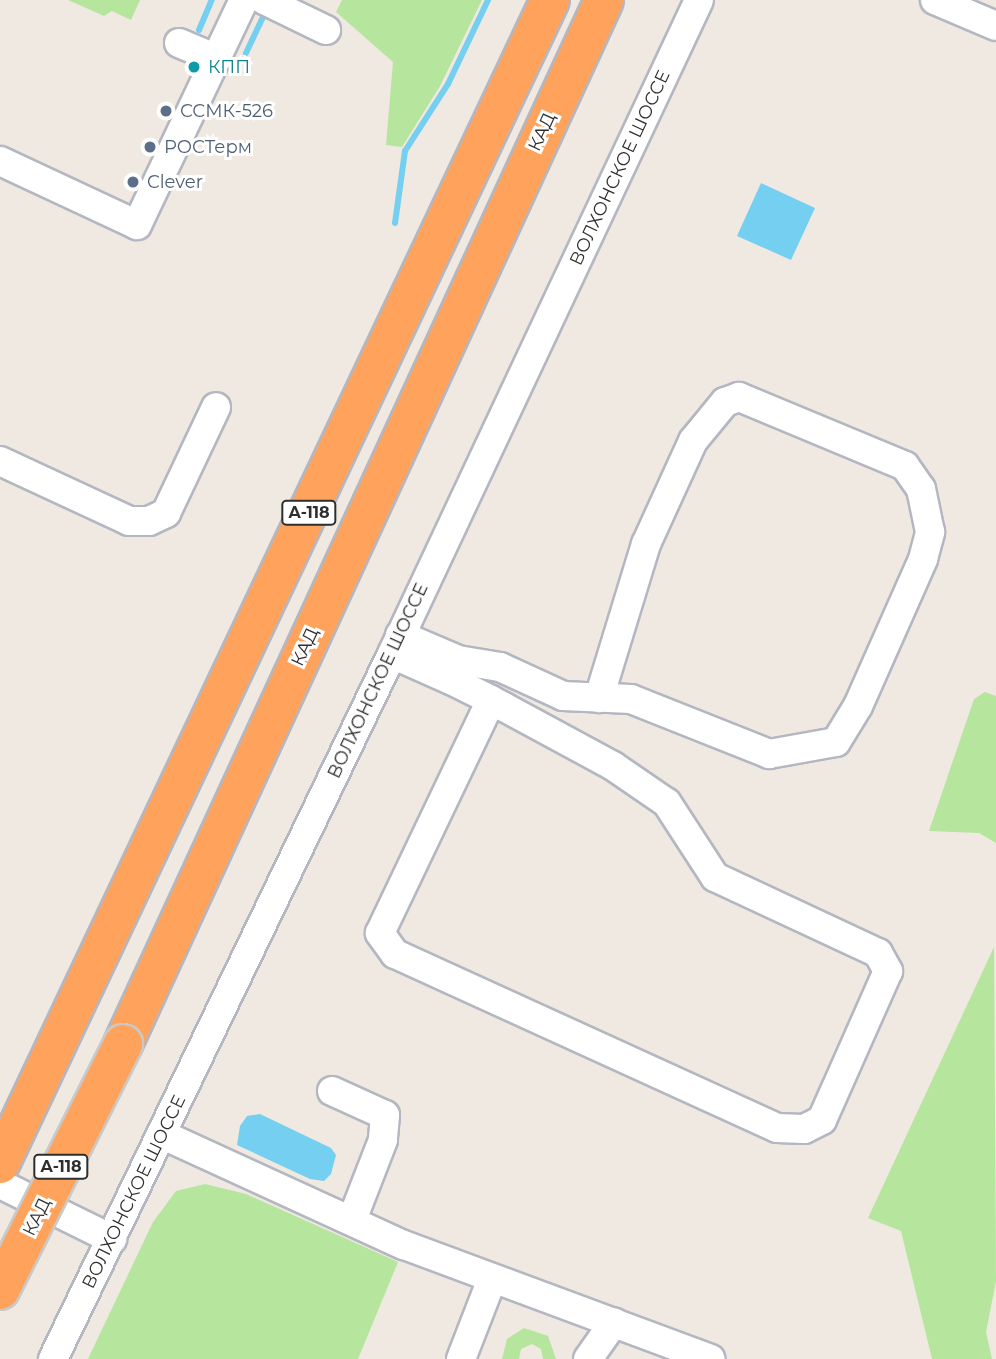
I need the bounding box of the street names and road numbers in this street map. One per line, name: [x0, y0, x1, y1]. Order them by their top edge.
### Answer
street label: ВОЛХОНСКОЕ ШОССЕ: [565, 67, 675, 269]
street label: КАД: [524, 109, 560, 155]
road number: А-118: [281, 500, 337, 526]
street label: ВОЛХОНСКОЕ ШОССЕ: [323, 580, 433, 782]
street label: КАД: [287, 624, 323, 670]
street label: ВОЛХОНСКОЕ ШОССЕ: [78, 1092, 190, 1292]
road number: А-118: [33, 1154, 89, 1180]
street label: КАД: [19, 1194, 55, 1240]

